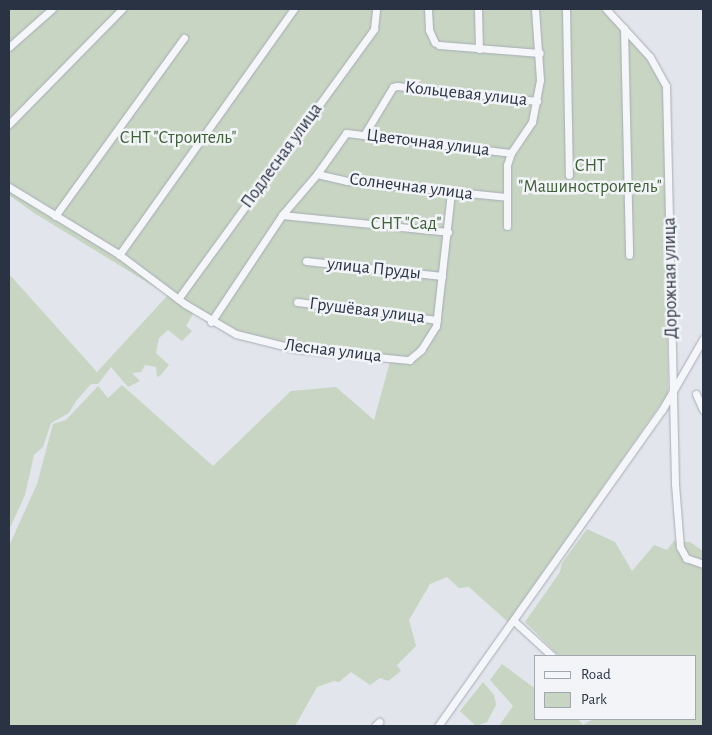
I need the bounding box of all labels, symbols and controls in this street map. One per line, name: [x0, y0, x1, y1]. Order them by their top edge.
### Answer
street label: Кольцевая улица: [404, 77, 528, 111]
street label: Подлесная улица: [237, 99, 327, 213]
street label: Цветочная улица: [365, 125, 491, 161]
park label: СНТ "Строитель": [120, 127, 236, 149]
park label: СНТ "Машиностроитель": [518, 156, 662, 198]
street label: Солнечная улица: [348, 169, 474, 205]
park label: СНТ "Сад": [371, 213, 441, 235]
street label: Дорожная улица: [659, 217, 683, 339]
street label: улица Пруды: [326, 253, 422, 285]
street label: Грушёвая улица: [308, 293, 426, 329]
street label: Лесная улица: [283, 334, 383, 368]
legend: [534, 655, 697, 720]
text: Road: [581, 667, 611, 682]
text: Park: [581, 692, 607, 707]

